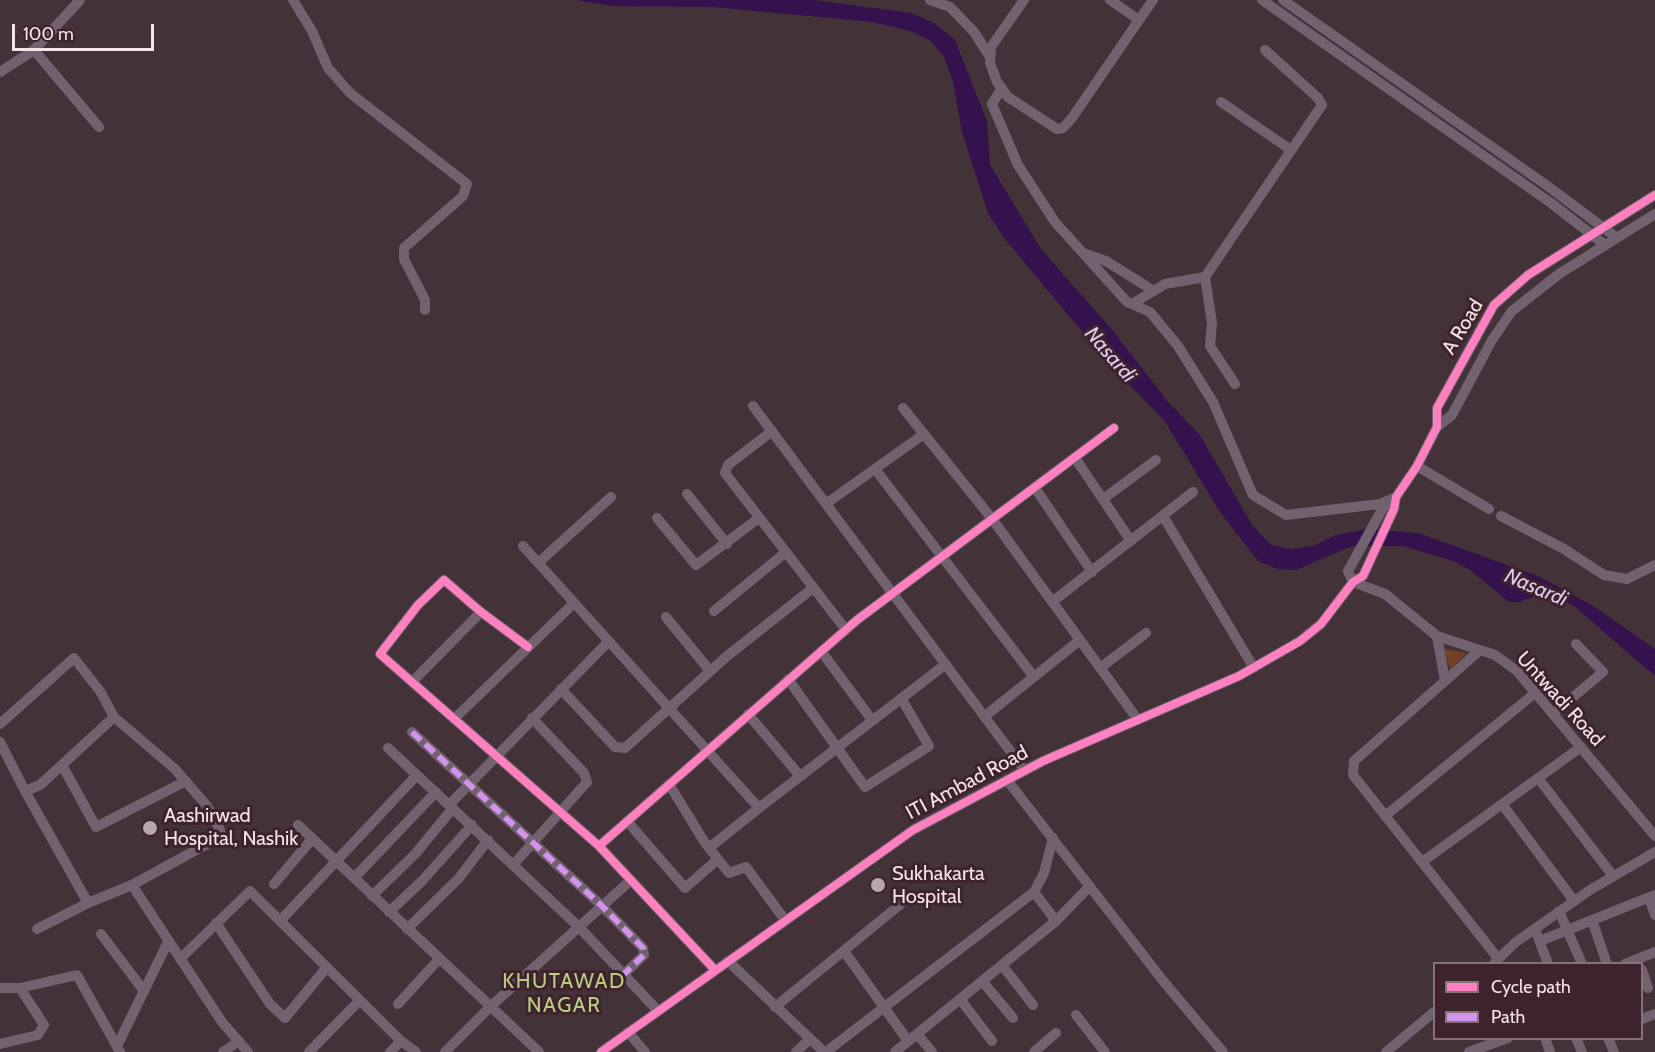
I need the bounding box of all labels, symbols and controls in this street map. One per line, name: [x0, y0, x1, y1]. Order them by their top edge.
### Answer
scale bar: [15, 12, 158, 50]
text: 100 m: [23, 23, 74, 45]
street label: A Road: [1437, 295, 1489, 359]
water label: Nasardi: [1079, 322, 1141, 388]
water label: Nasardi: [1501, 563, 1571, 613]
street label: Untwadi Road: [1511, 647, 1609, 751]
street label: ITI Ambad Road: [902, 741, 1032, 825]
place label: Aashirwad Hospital, Nashik: [164, 804, 298, 851]
marker: Aashirwad Hospital, Nashik: [141, 819, 159, 837]
place label: Sukhakarta Hospital: [892, 862, 985, 909]
marker: Sukhakarta Hospital: [869, 876, 887, 894]
legend: [1433, 962, 1643, 1040]
district label: KHUTAWAD NAGAR: [502, 969, 626, 1019]
text: Cycle path: [1491, 976, 1571, 998]
text: Path: [1491, 1006, 1525, 1028]

